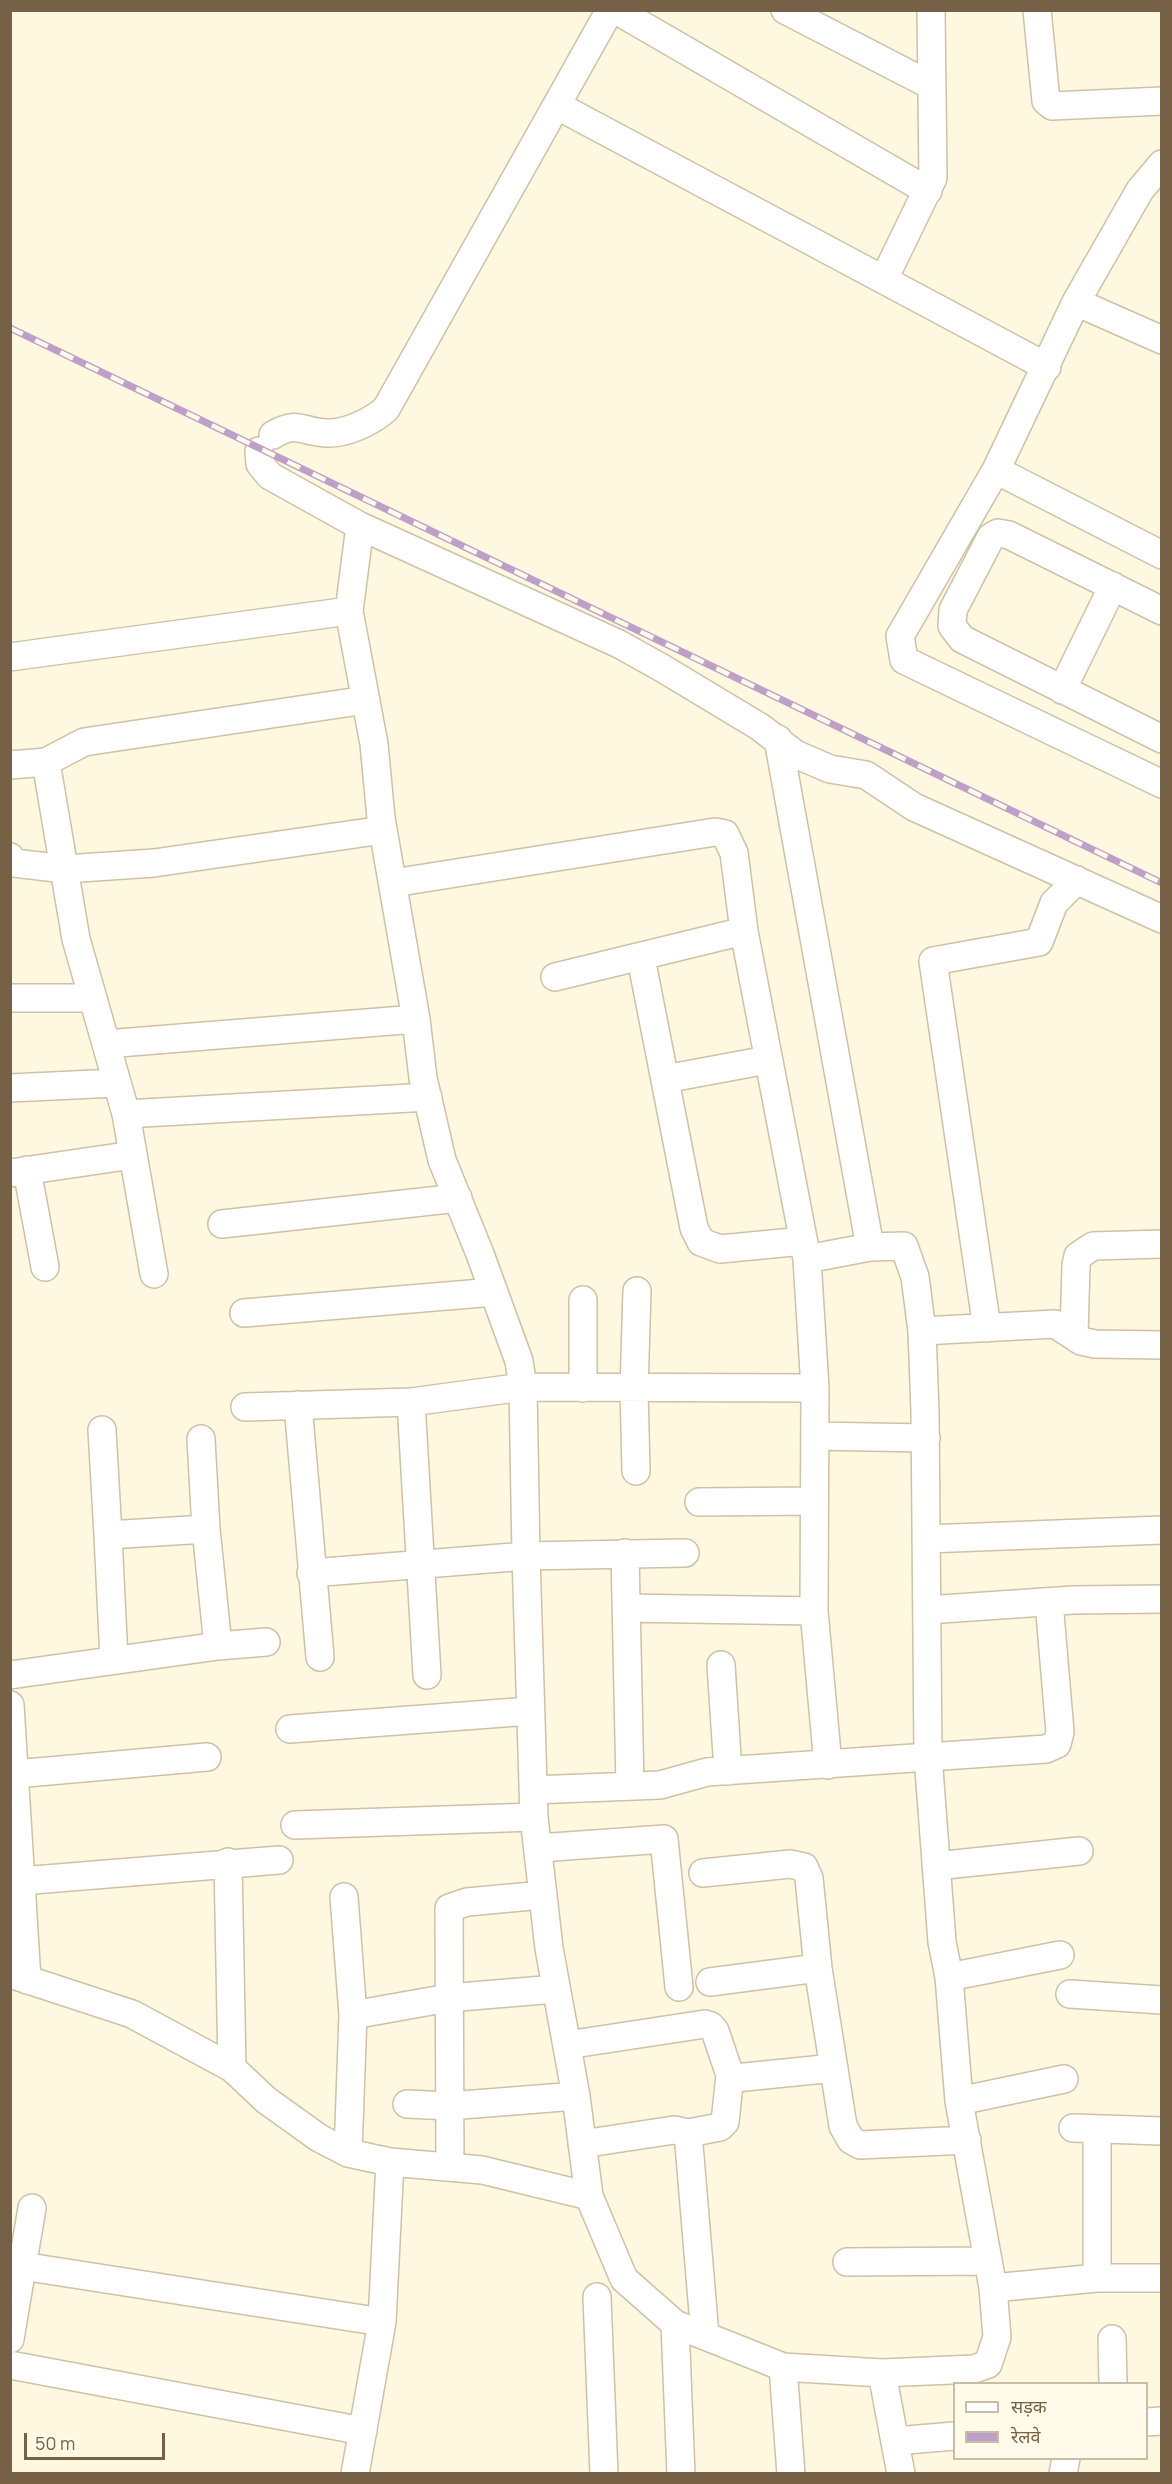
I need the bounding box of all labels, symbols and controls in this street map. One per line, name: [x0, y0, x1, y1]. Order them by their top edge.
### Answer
legend: [953, 2382, 1148, 2460]
text: सड़क: [1011, 2394, 1047, 2418]
scale bar: [27, 2421, 168, 2459]
text: रेलवे: [1011, 2424, 1041, 2448]
text: 50 m: [35, 2431, 75, 2455]

